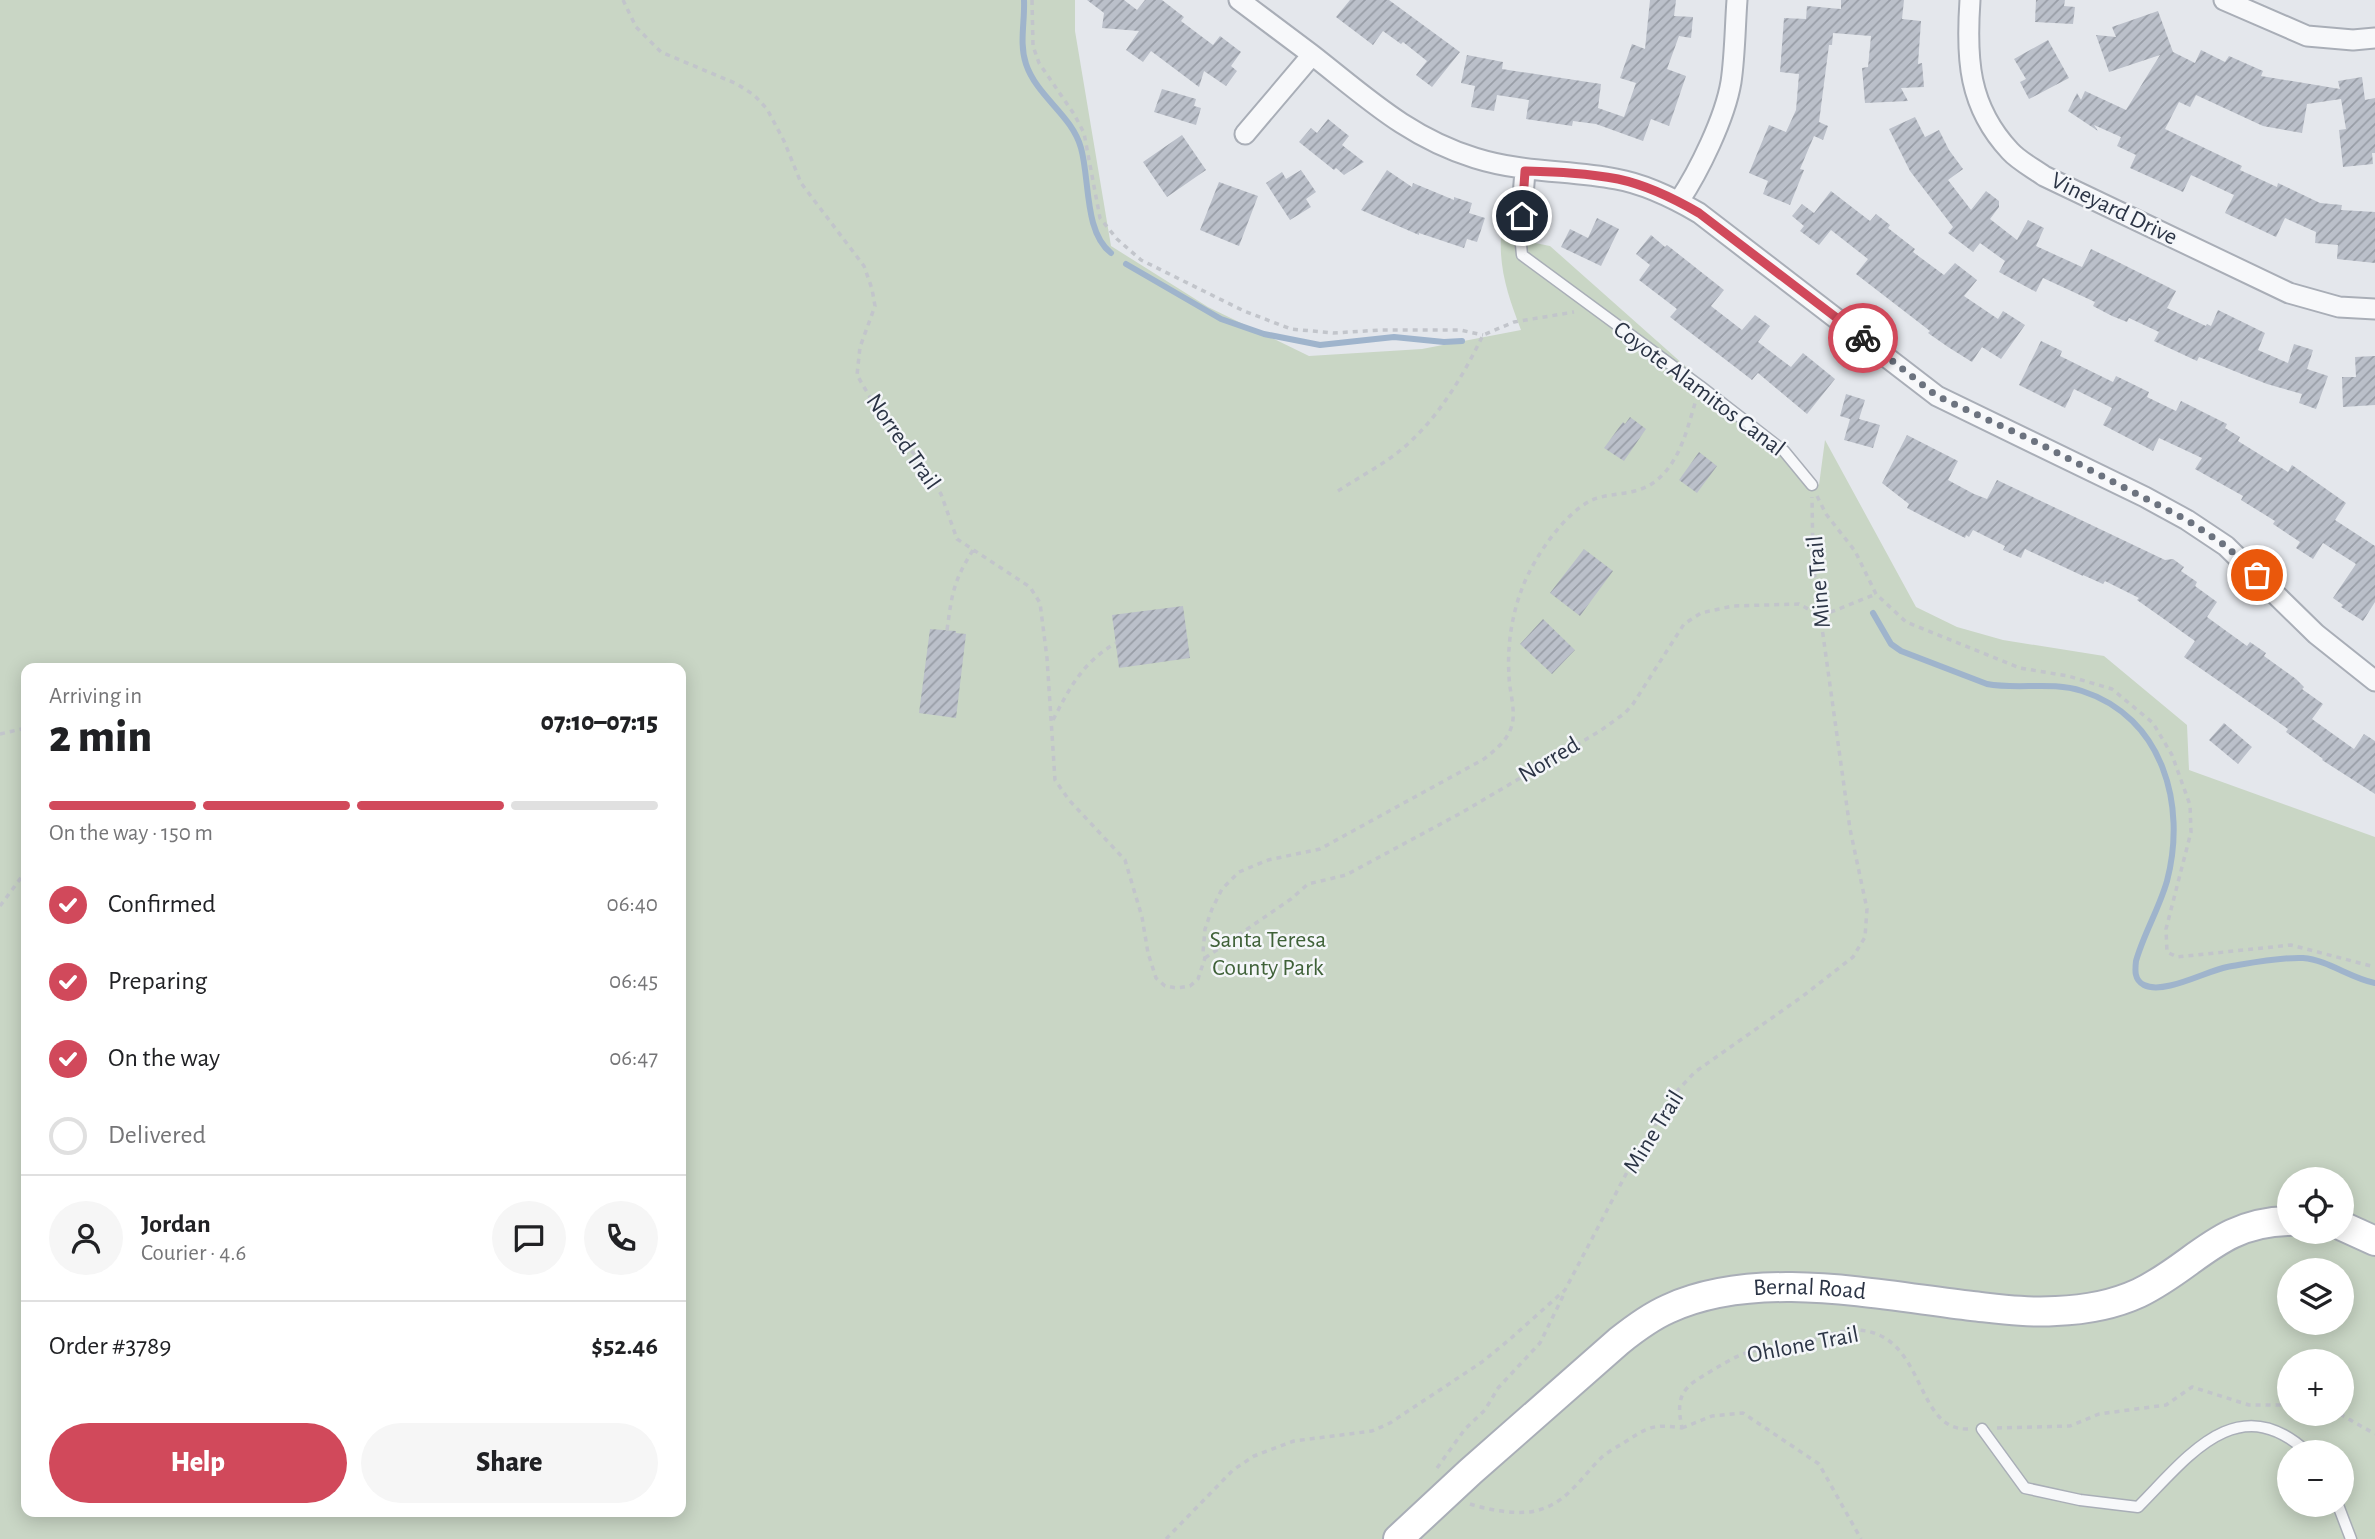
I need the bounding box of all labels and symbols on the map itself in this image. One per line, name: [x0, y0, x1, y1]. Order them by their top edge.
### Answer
street label: Vineyard Drive: [2047, 168, 2181, 250]
pin: [1492, 186, 1552, 246]
courier: [1828, 303, 1898, 373]
street label: Coyote Alamitos Canal: [1609, 317, 1789, 461]
street label: Norred Trail: [861, 390, 945, 494]
street label: Mine Trail: [1803, 535, 1835, 629]
pin: [2227, 545, 2287, 605]
street label: Norred: [1514, 733, 1584, 787]
park label: Santa Teresa County Park: [1210, 928, 1326, 980]
street label: Mine Trail: [1619, 1086, 1689, 1178]
street label: Bernal Road: [1753, 1275, 1867, 1304]
street label: Ohlone Trail: [1745, 1322, 1861, 1368]

